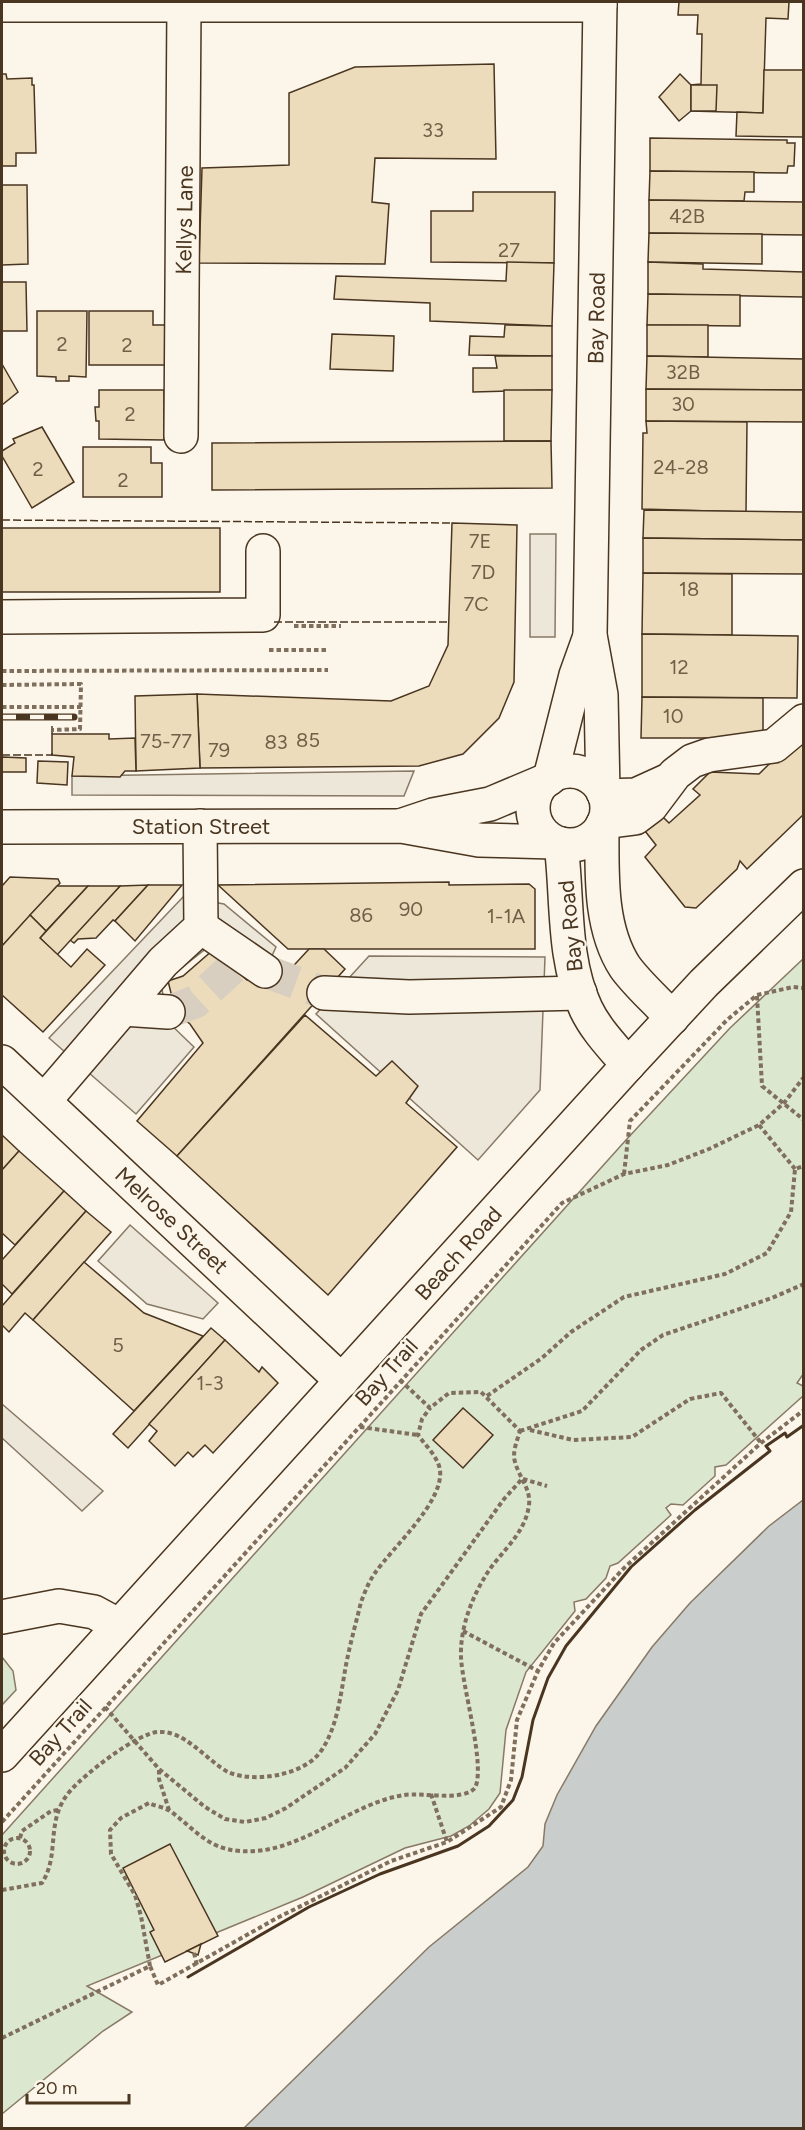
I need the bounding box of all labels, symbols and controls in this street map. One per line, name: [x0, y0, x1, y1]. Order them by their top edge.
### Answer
house number: 33: [422, 118, 444, 142]
street label: Kellys Lane: [170, 165, 199, 275]
house number: 42B: [669, 204, 705, 228]
house number: 27: [498, 238, 520, 262]
street label: Bay Road: [582, 272, 611, 364]
house number: 2: [56, 332, 68, 356]
house number: 2: [121, 333, 133, 357]
house number: 32B: [666, 360, 700, 384]
house number: 30: [671, 392, 695, 416]
house number: 2: [124, 402, 136, 426]
house number: 24-28: [653, 455, 709, 479]
house number: 2: [32, 457, 44, 481]
house number: 2: [117, 468, 129, 492]
house number: 7E: [469, 529, 491, 553]
house number: 7D: [471, 560, 495, 584]
house number: 18: [679, 577, 699, 601]
house number: 7C: [463, 592, 489, 616]
house number: 12: [669, 655, 689, 679]
house number: 10: [662, 704, 684, 728]
house number: 85: [296, 728, 320, 752]
house number: 75-77: [140, 729, 192, 753]
house number: 83: [264, 730, 288, 754]
house number: 79: [208, 738, 230, 762]
street label: Station Street: [132, 813, 270, 840]
street label: Bay Road: [552, 879, 589, 973]
house number: 90: [399, 897, 423, 921]
house number: 86: [349, 903, 373, 927]
house number: 1-1A: [487, 904, 526, 928]
street label: Melrose Street: [109, 1161, 234, 1280]
street label: Beach Road: [409, 1201, 508, 1306]
house number: 5: [112, 1333, 124, 1357]
street label: Bay Trail: [349, 1333, 424, 1412]
house number: 1-3: [196, 1371, 224, 1395]
street label: Bay Trail: [23, 1693, 98, 1772]
scale bar: [27, 2067, 129, 2105]
text: 20 m: [36, 2077, 77, 2099]

